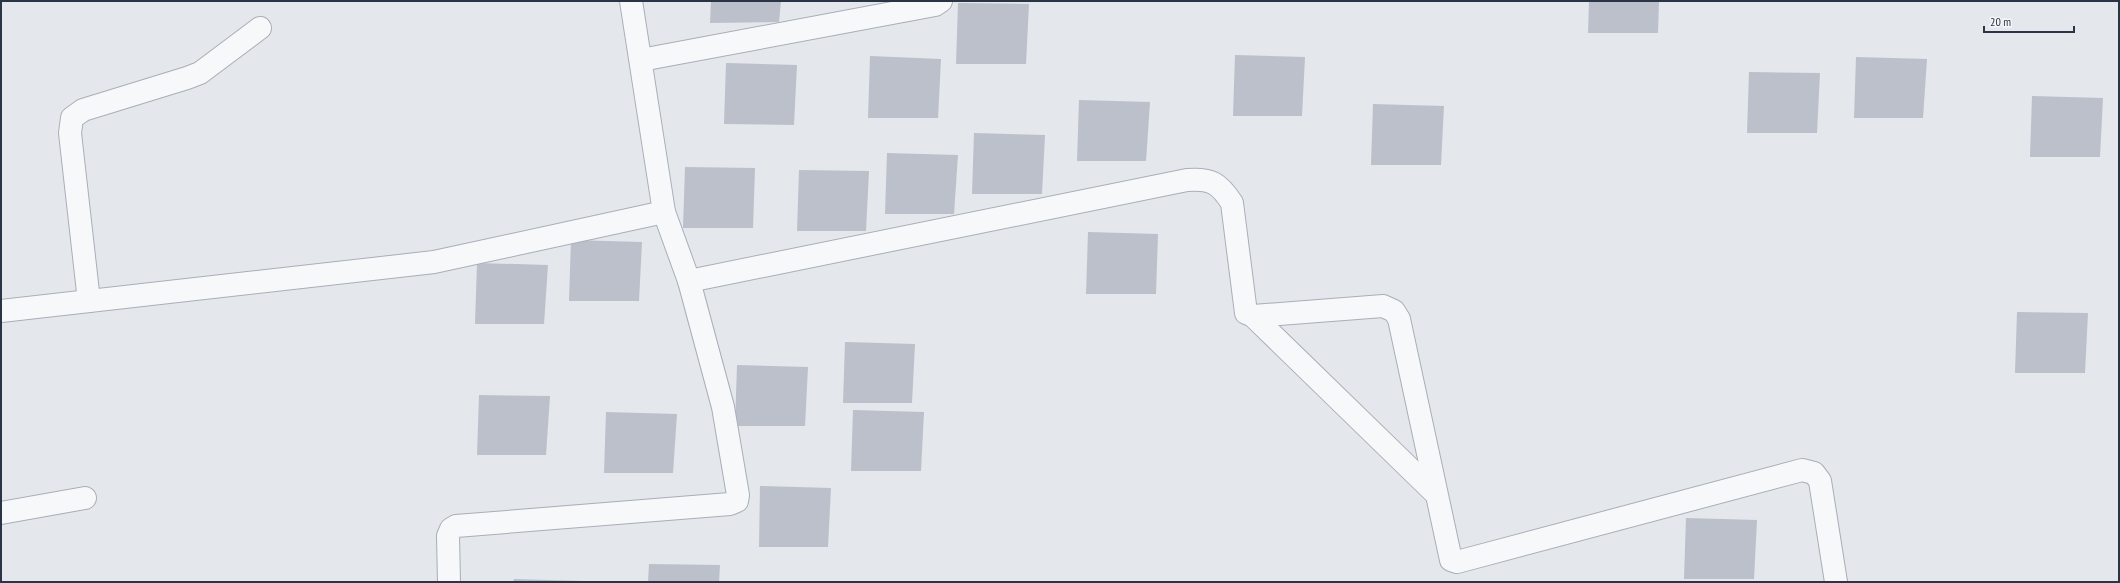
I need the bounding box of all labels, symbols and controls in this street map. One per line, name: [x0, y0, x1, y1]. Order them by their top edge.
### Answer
scale bar: [1984, 8, 2074, 34]
text: 20 m: [1990, 14, 2011, 29]

